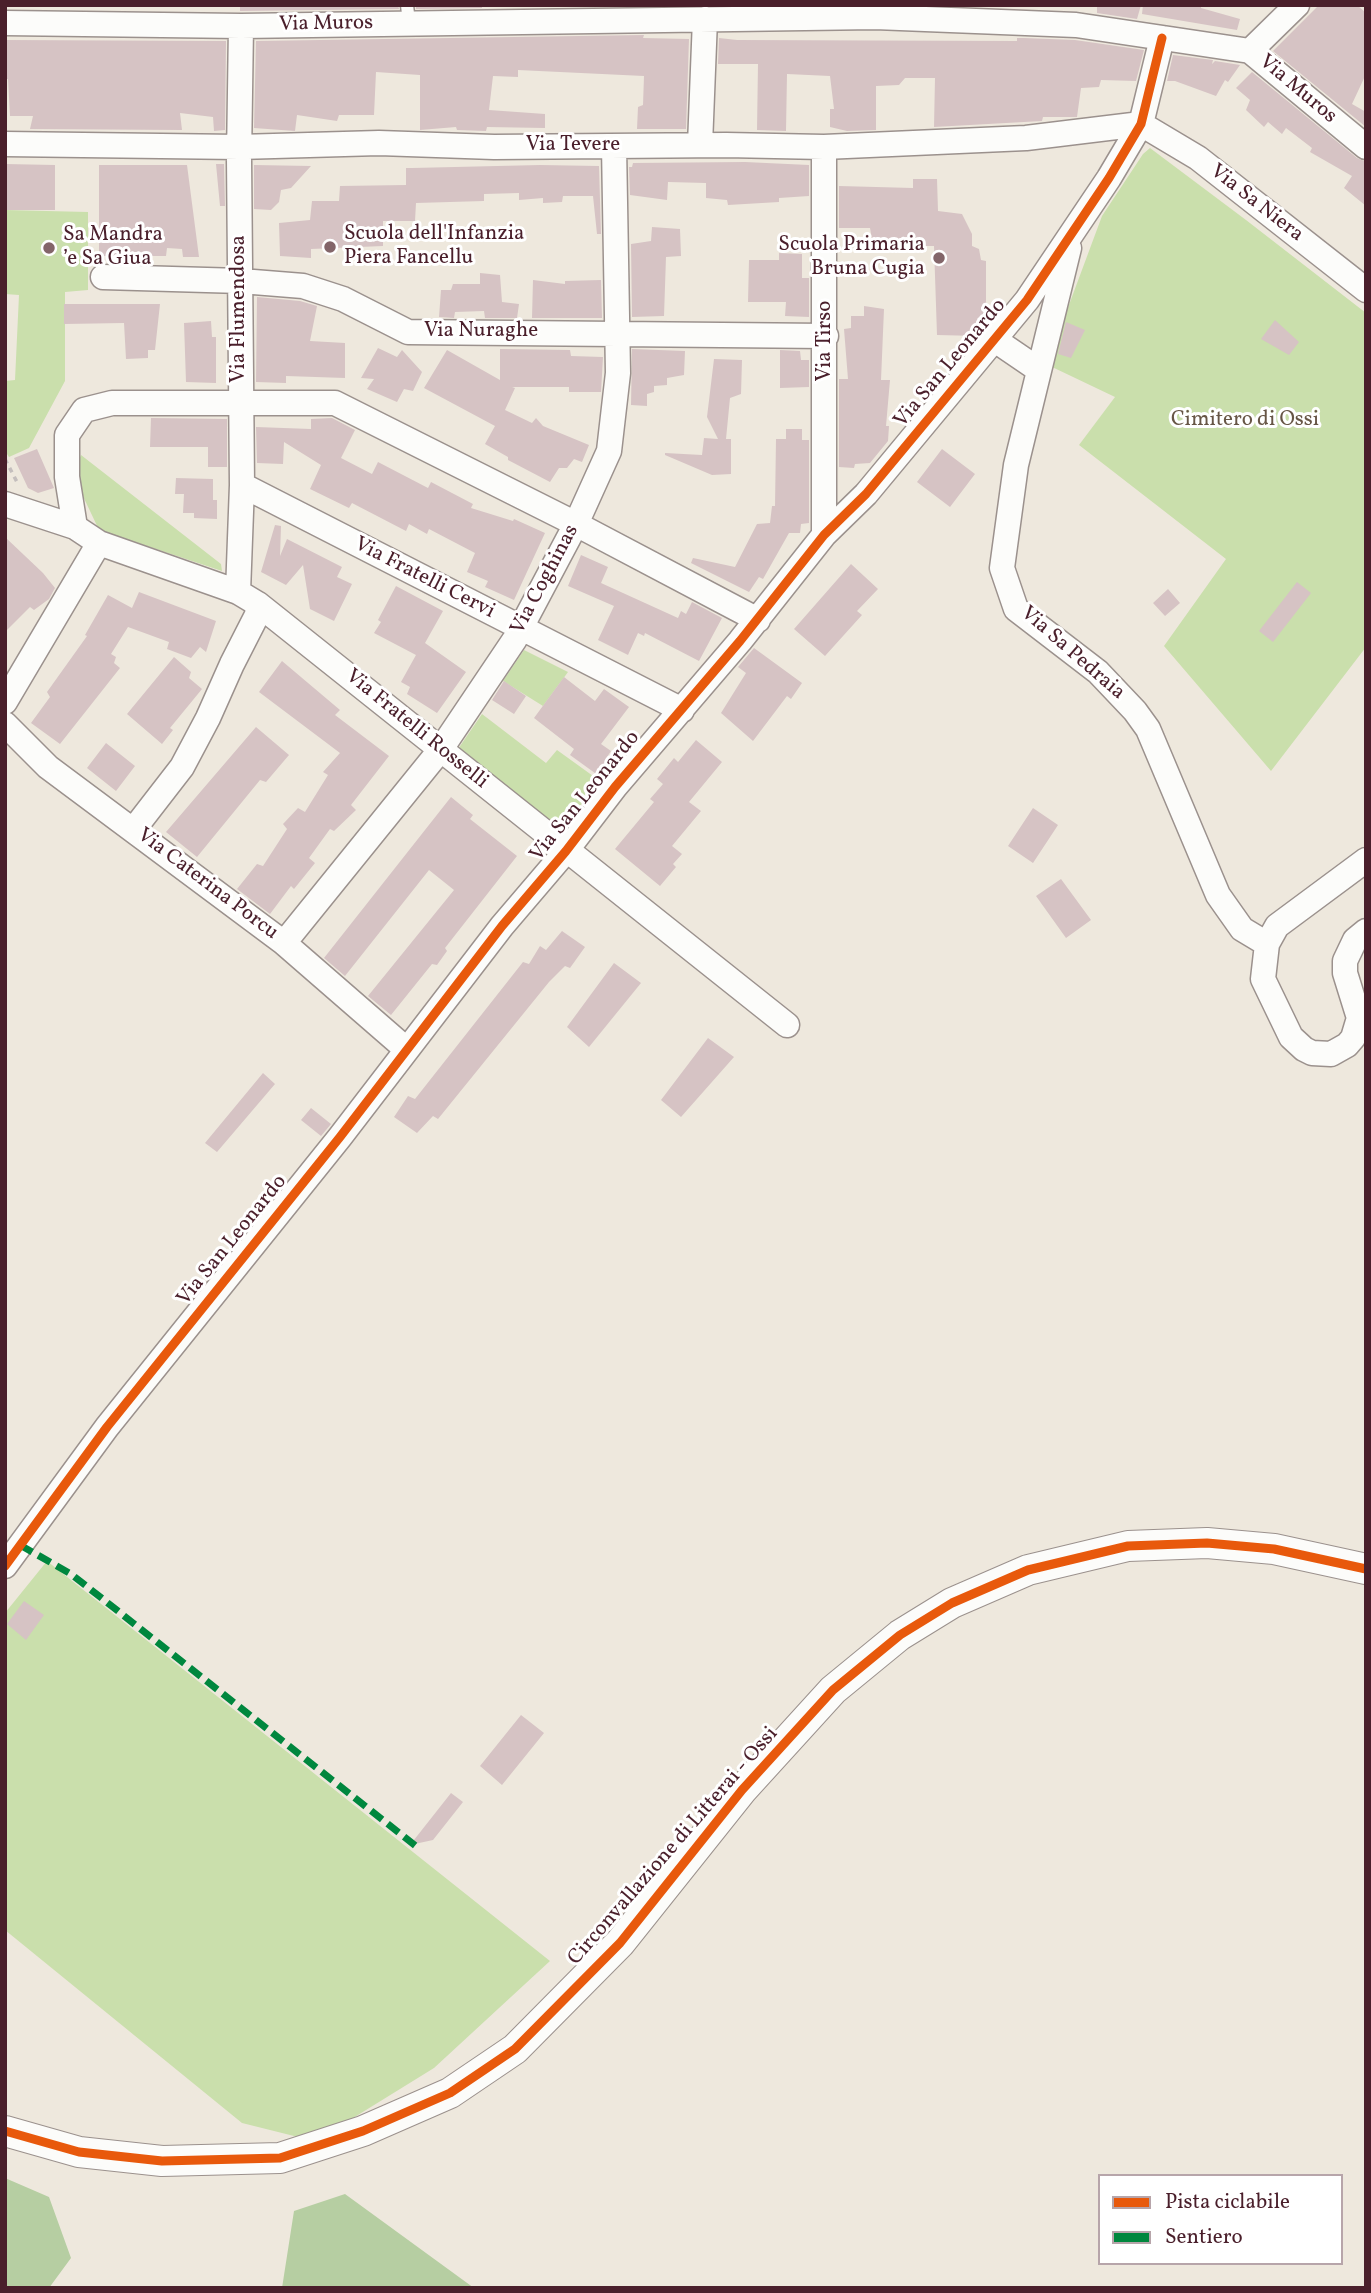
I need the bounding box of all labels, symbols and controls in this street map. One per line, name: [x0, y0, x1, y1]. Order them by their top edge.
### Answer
street label: Via Muros: [279, 12, 373, 38]
street label: Via Muros: [1253, 50, 1341, 130]
street label: Via Tevere: [526, 133, 620, 159]
street label: Via Sa Niera: [1204, 160, 1308, 248]
place label: Scuola dell'Infanzia Piera Fancellu: [344, 222, 524, 272]
place label: Sa Mandra ’e Sa Giua: [63, 223, 163, 273]
place label: Scuola Primaria Bruna Cugia: [778, 233, 925, 283]
street label: Via Flumendosa: [227, 235, 253, 383]
marker: Scuola dell'Infanzia Piera Fancellu: [322, 239, 338, 255]
marker: Sa Mandra ’e Sa Giua: [41, 240, 57, 256]
marker: Scuola Primaria Bruna Cugia: [931, 250, 947, 266]
street label: Via San Leonardo: [890, 294, 1012, 434]
street label: Via Tirso: [813, 301, 839, 381]
street label: Via Nuraghe: [424, 319, 538, 345]
park label: Cimitero di Ossi: [1171, 408, 1319, 434]
street label: Via Coghinas: [507, 521, 585, 639]
street label: Via Fratelli Cervi: [349, 533, 499, 625]
street label: Via Sa Pedraia: [1015, 602, 1129, 706]
street label: Via Fratelli Rosselli: [339, 665, 493, 795]
street label: Via San Leonardo: [526, 727, 646, 867]
street label: Via Caterina Porcu: [131, 824, 283, 946]
street label: Via San Leonardo: [173, 1171, 293, 1311]
street label: Circonvallazione di Litterai - Ossi: [564, 1723, 784, 1971]
legend: [1098, 2174, 1343, 2265]
text: Pista ciclabile: [1165, 2188, 1290, 2217]
text: Sentiero: [1165, 2223, 1243, 2252]

